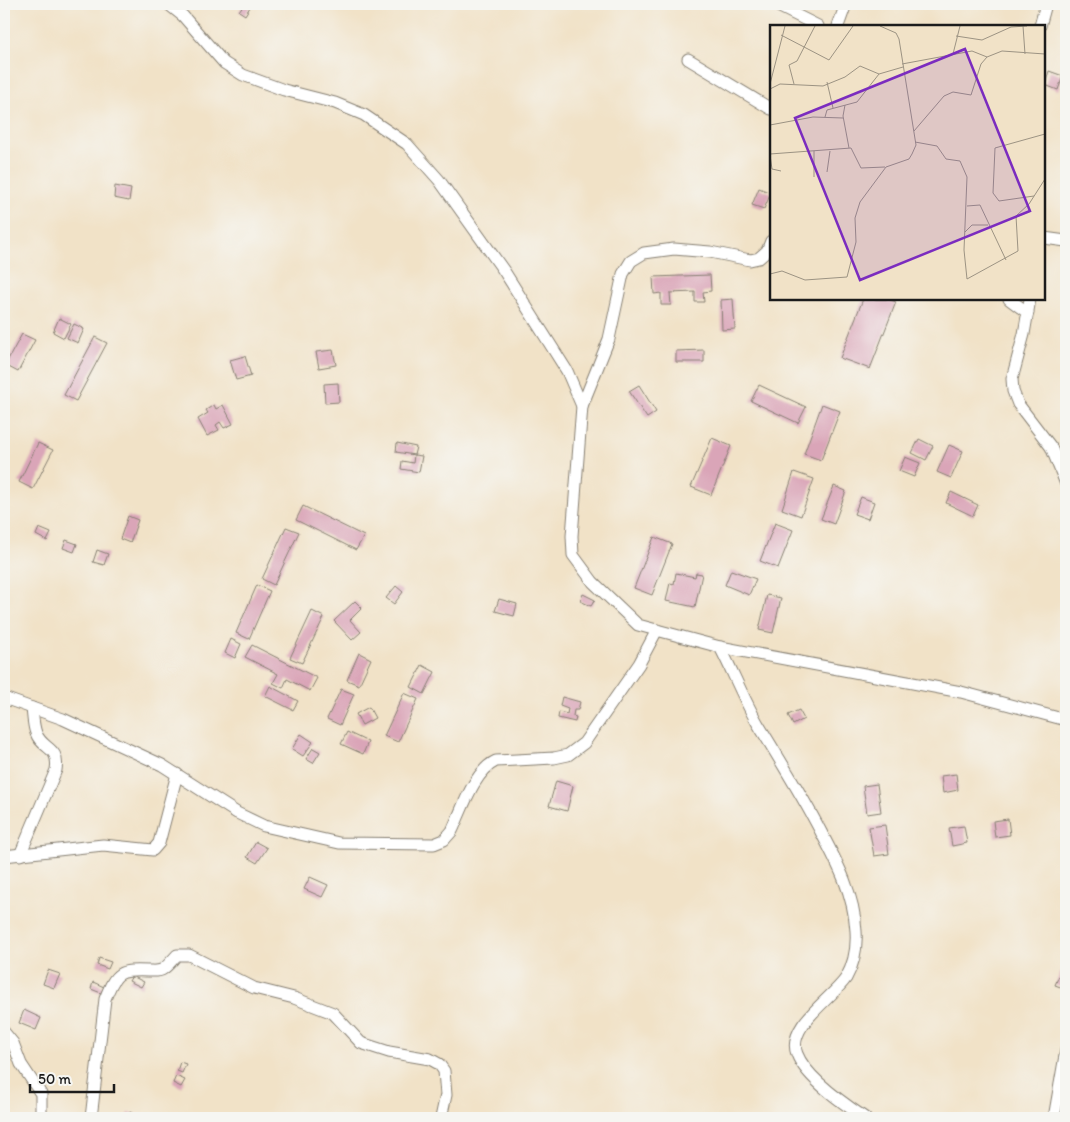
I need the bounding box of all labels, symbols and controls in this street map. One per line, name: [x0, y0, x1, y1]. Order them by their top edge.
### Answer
inset map: [770, 25, 1045, 300]
scale bar: [30, 1062, 114, 1094]
text: 50 m: [38, 1070, 71, 1088]

